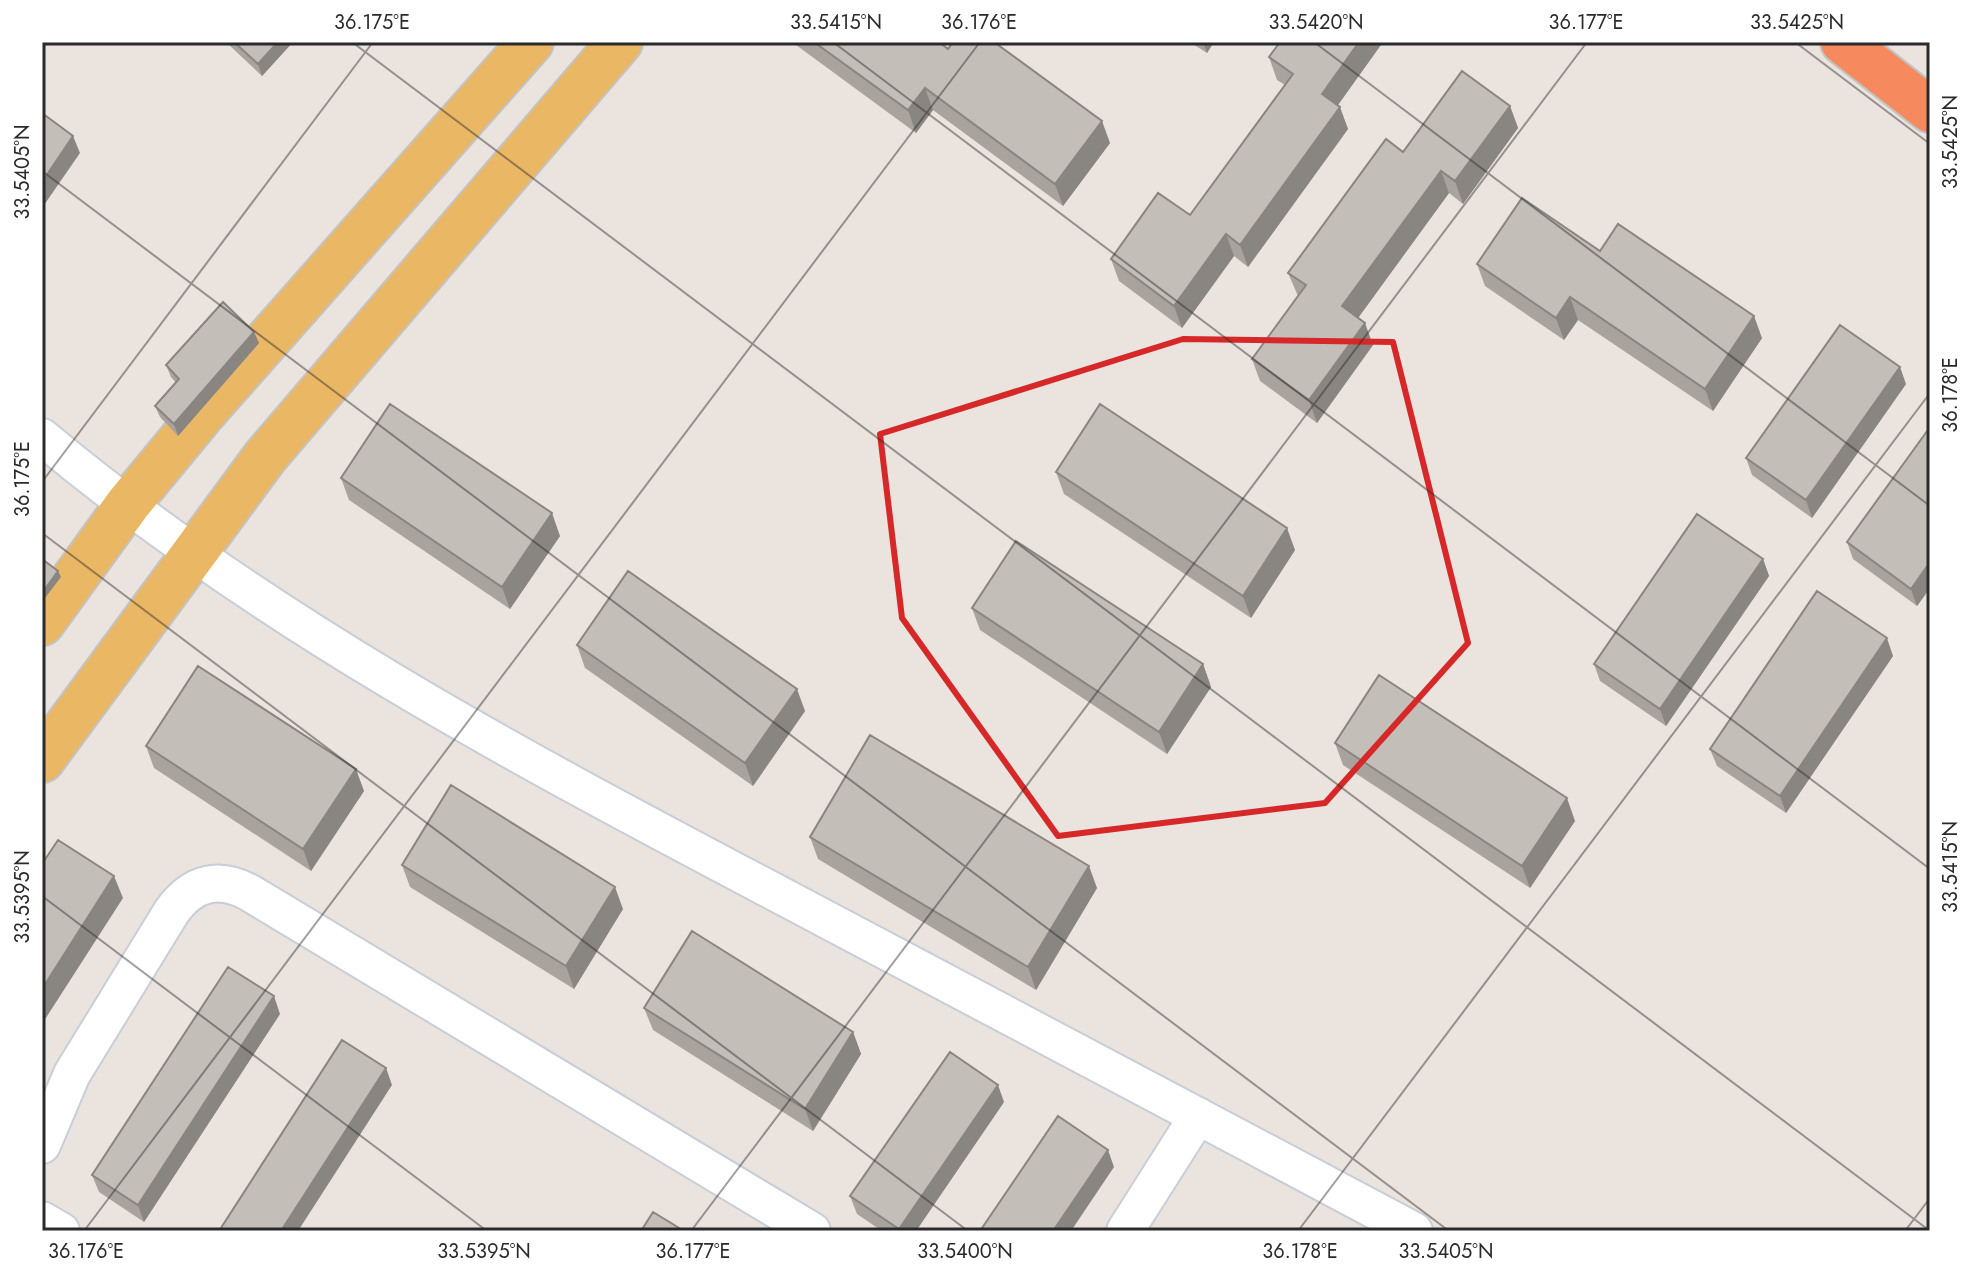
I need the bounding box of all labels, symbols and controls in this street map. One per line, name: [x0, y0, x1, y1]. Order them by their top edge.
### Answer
text: 36.175°E: [334, 8, 410, 37]
text: 33.5415°N: [790, 8, 882, 37]
text: 36.176°E: [941, 8, 1017, 37]
text: 33.5420°N: [1269, 8, 1363, 37]
text: 36.177°E: [1549, 8, 1624, 37]
text: 33.5425°N: [1750, 8, 1844, 37]
text: 33.5425°N: [1936, 95, 1965, 189]
text: 33.5405°N: [8, 125, 37, 219]
text: 36.178°E: [1936, 357, 1965, 433]
text: 36.175°E: [8, 441, 37, 517]
text: 33.5415°N: [1936, 821, 1965, 913]
text: 33.5395°N: [8, 850, 37, 944]
text: 36.176°E: [48, 1237, 124, 1266]
text: 33.5395°N: [437, 1237, 531, 1266]
text: 36.177°E: [656, 1237, 731, 1266]
text: 33.5400°N: [917, 1237, 1013, 1266]
text: 36.178°E: [1262, 1237, 1338, 1266]
text: 33.5405°N: [1399, 1237, 1493, 1266]

